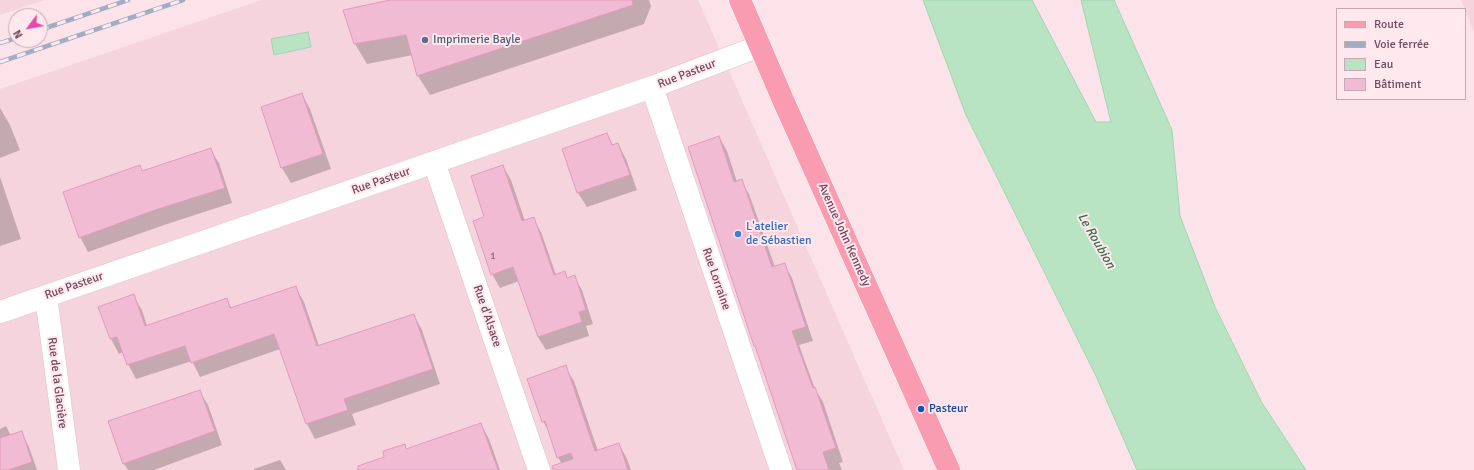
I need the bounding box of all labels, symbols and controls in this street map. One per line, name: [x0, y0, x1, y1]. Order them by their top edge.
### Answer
north arrow: [8, 8, 48, 48]
legend: [1336, 8, 1466, 100]
text: Route: [1374, 17, 1404, 32]
text: N: [11, 27, 26, 41]
place label: Imprimerie Bayle: [433, 33, 521, 47]
marker: Imprimerie Bayle: [420, 35, 430, 45]
text: Voie ferrée: [1374, 37, 1429, 52]
street label: Rue Pasteur: [656, 56, 718, 92]
text: Eau: [1374, 57, 1393, 72]
text: Bâtiment: [1374, 77, 1421, 92]
street label: Rue Pasteur: [350, 164, 412, 198]
street label: Avenue John Kennedy: [815, 181, 873, 289]
water label: Le Roubion: [1074, 210, 1118, 272]
place label: L'atelier de Sébastien: [746, 220, 811, 248]
marker: L'atelier de Sébastien: [733, 229, 743, 239]
street label: Rue Lorraine: [699, 246, 733, 312]
house number: 1: [490, 250, 496, 262]
street label: Rue Pasteur: [43, 269, 105, 303]
street label: Rue d'Alsace: [470, 283, 504, 349]
street label: Rue de la Glacière: [44, 337, 70, 429]
place label: Pasteur: [929, 402, 968, 416]
marker: Pasteur: [916, 404, 926, 414]

